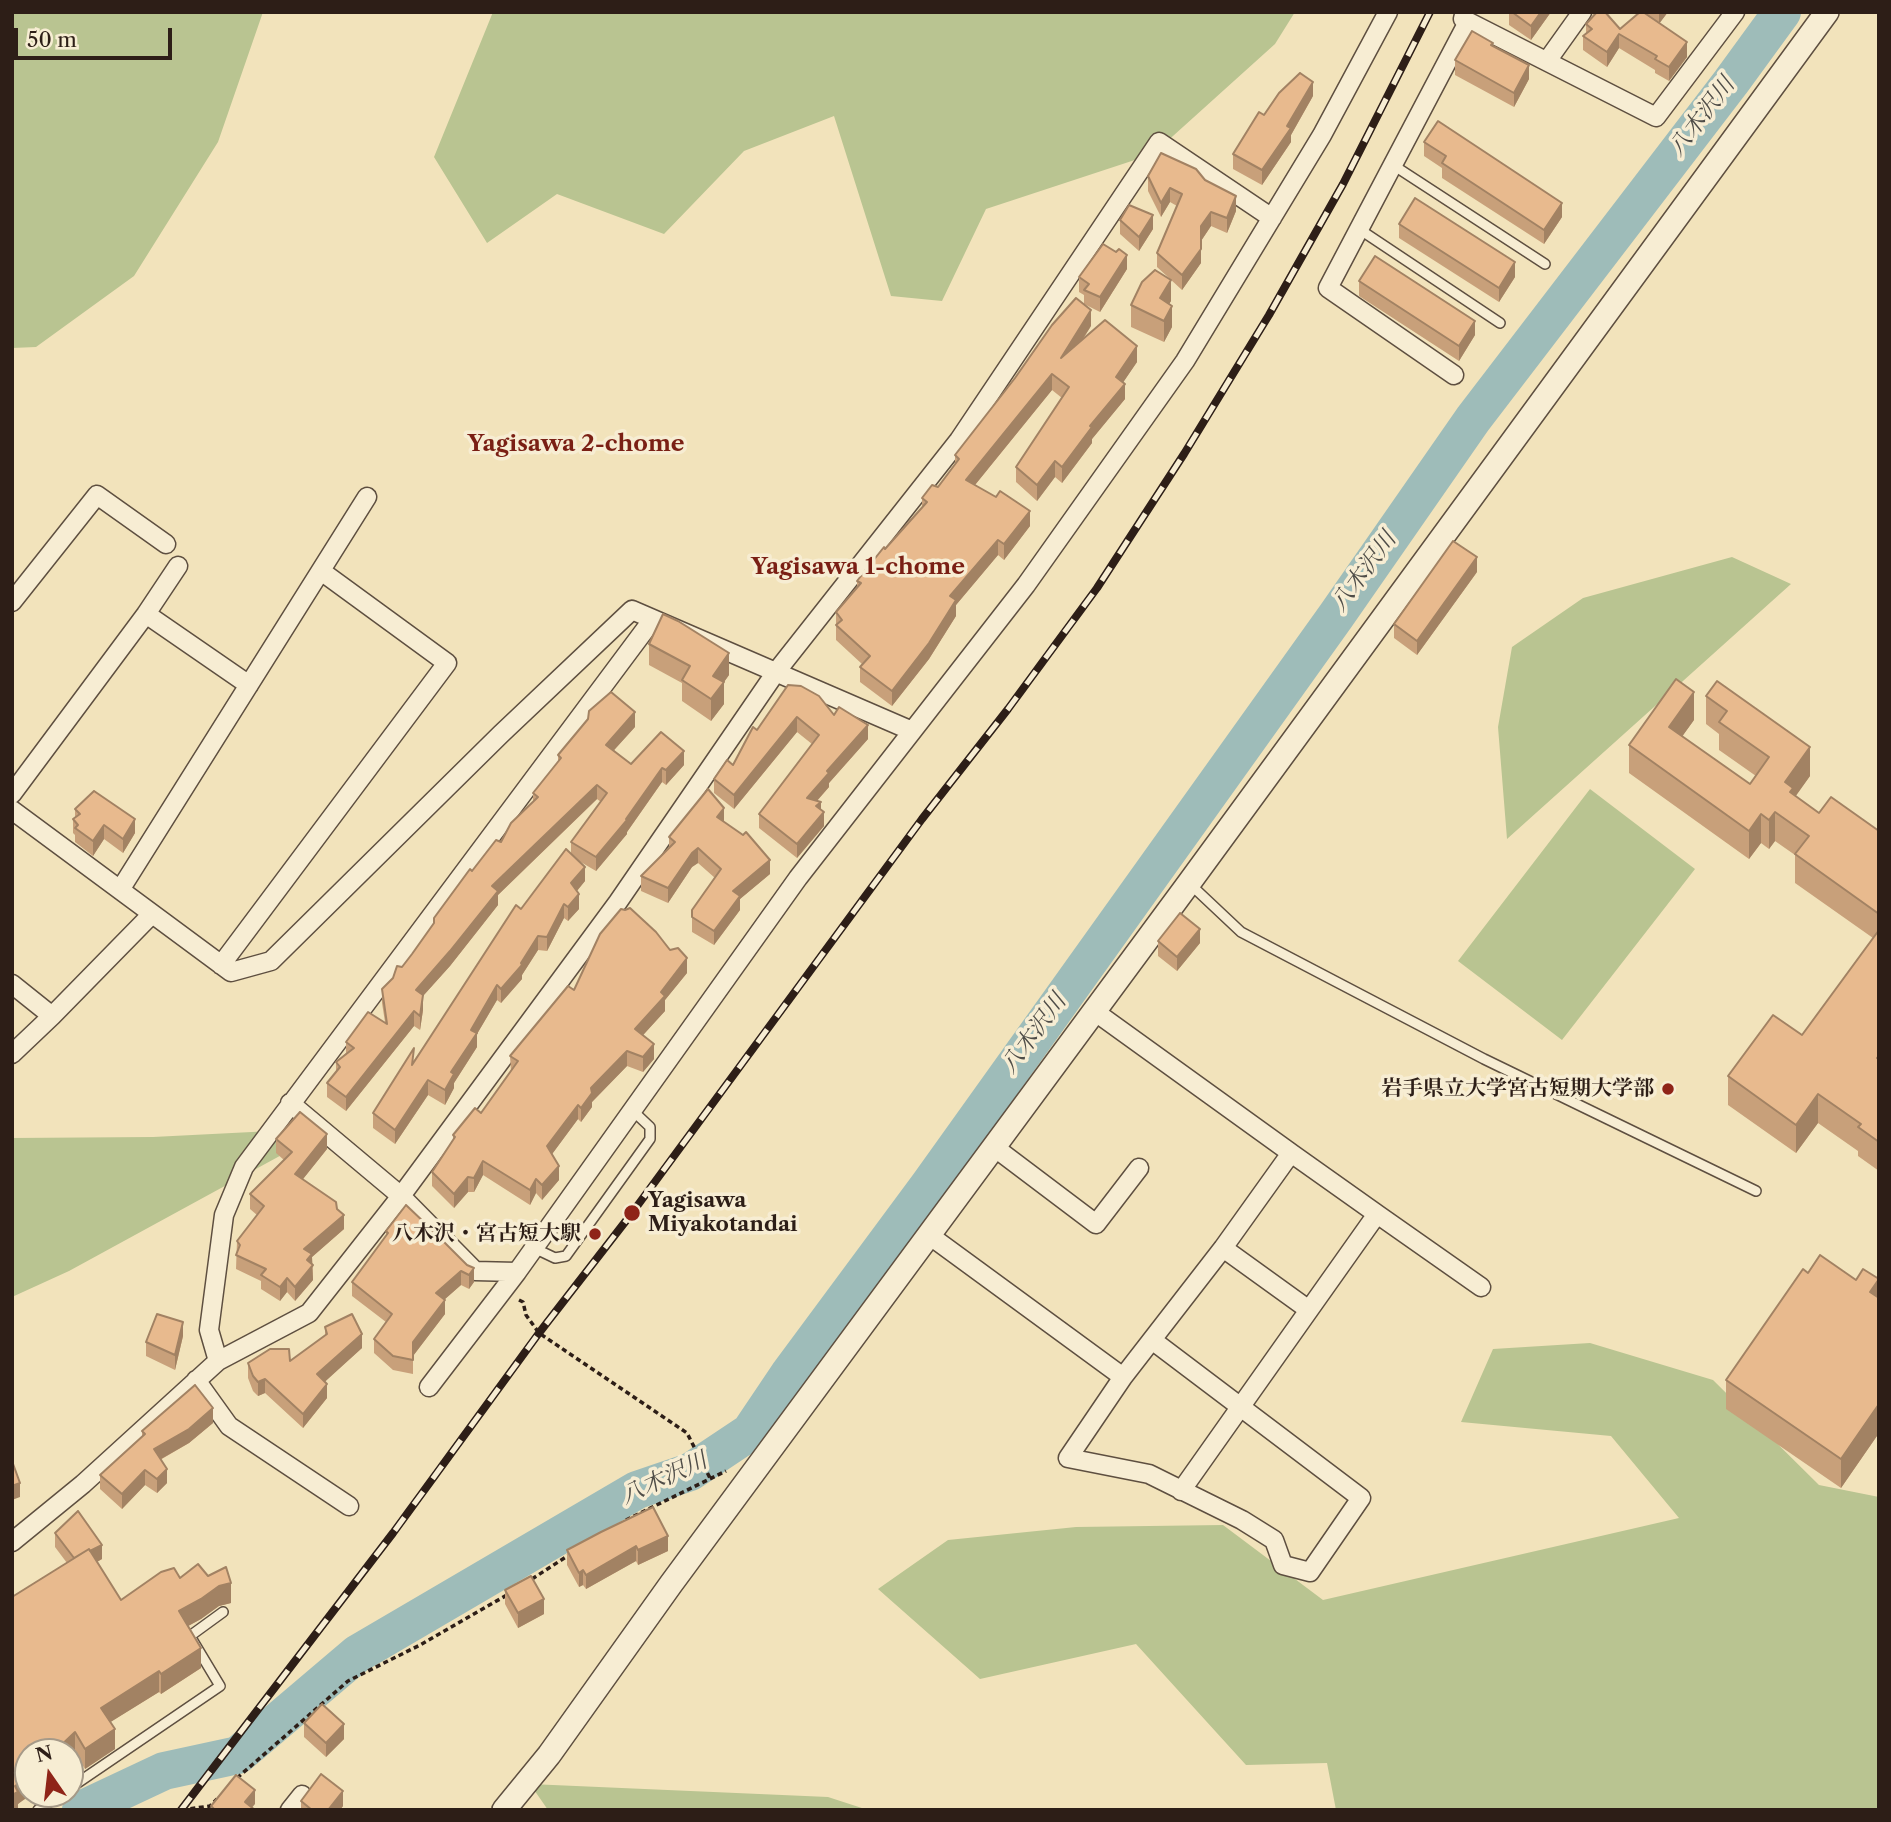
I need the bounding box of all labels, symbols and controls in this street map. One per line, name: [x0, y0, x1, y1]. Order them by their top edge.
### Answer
scale bar: [18, 14, 175, 58]
text: 50 m: [27, 27, 77, 52]
water label: 八木沢川: [1663, 72, 1741, 162]
district label: Yagisawa 2-chome: [467, 430, 685, 458]
water label: 八木沢川: [1326, 527, 1402, 617]
district label: Yagisawa 1-chome: [751, 553, 965, 581]
water label: 八木沢川: [996, 989, 1072, 1079]
place label: 岩手県立大学宮古短期大学部: [1381, 1076, 1654, 1102]
marker: 岩手県立大学宮古短期大学部: [1660, 1081, 1676, 1097]
place label: Yagisawa Miyakotandai: [648, 1188, 798, 1238]
marker: Yagisawa Miyakotandai: [622, 1203, 642, 1223]
place label: 八木沢・宮古短大駅: [392, 1221, 581, 1247]
marker: 八木沢・宮古短大駅: [587, 1226, 603, 1242]
water label: 八木沢川: [616, 1447, 712, 1511]
north arrow: [14, 1738, 84, 1808]
text: N: [33, 1741, 55, 1767]

